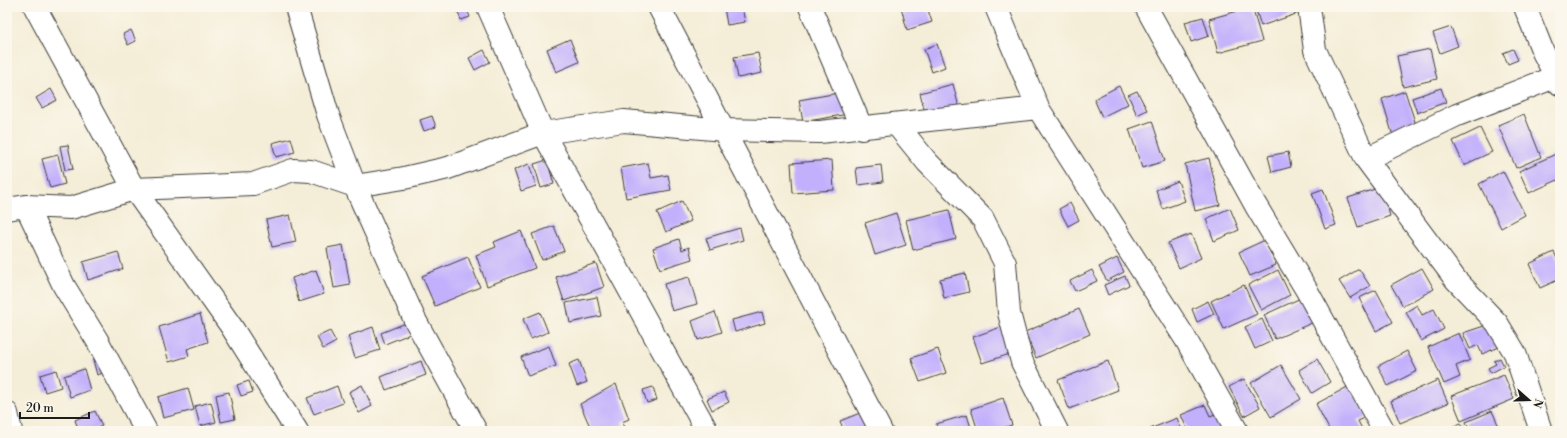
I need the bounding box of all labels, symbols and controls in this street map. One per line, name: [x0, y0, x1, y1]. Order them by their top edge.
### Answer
north arrow: [1509, 380, 1549, 420]
scale bar: [20, 394, 89, 420]
text: N: [1529, 397, 1546, 410]
text: 20 m: [26, 401, 54, 416]

